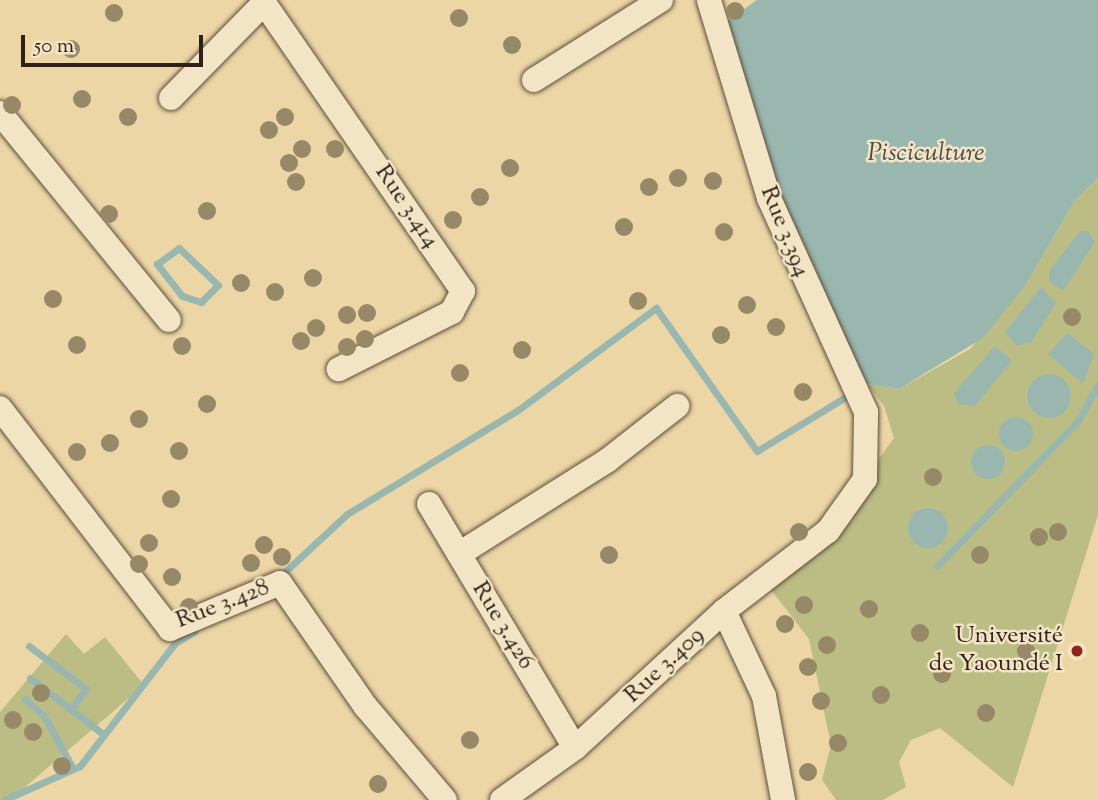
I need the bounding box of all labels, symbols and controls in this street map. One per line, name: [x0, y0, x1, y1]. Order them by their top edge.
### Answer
scale bar: [24, 21, 206, 65]
text: 50 m: [34, 32, 74, 62]
water label: Pisciculture: [868, 138, 984, 170]
street label: Rue 3.414: [368, 160, 444, 254]
street label: Rue 3.394: [753, 182, 815, 282]
street label: Rue 3.428: [172, 574, 274, 636]
street label: Rue 3.426: [465, 577, 539, 675]
street label: Rue 3.409: [619, 622, 711, 710]
place label: Université de Yaoundé I: [929, 623, 1063, 679]
marker: Université de Yaoundé I: [1069, 643, 1085, 659]

